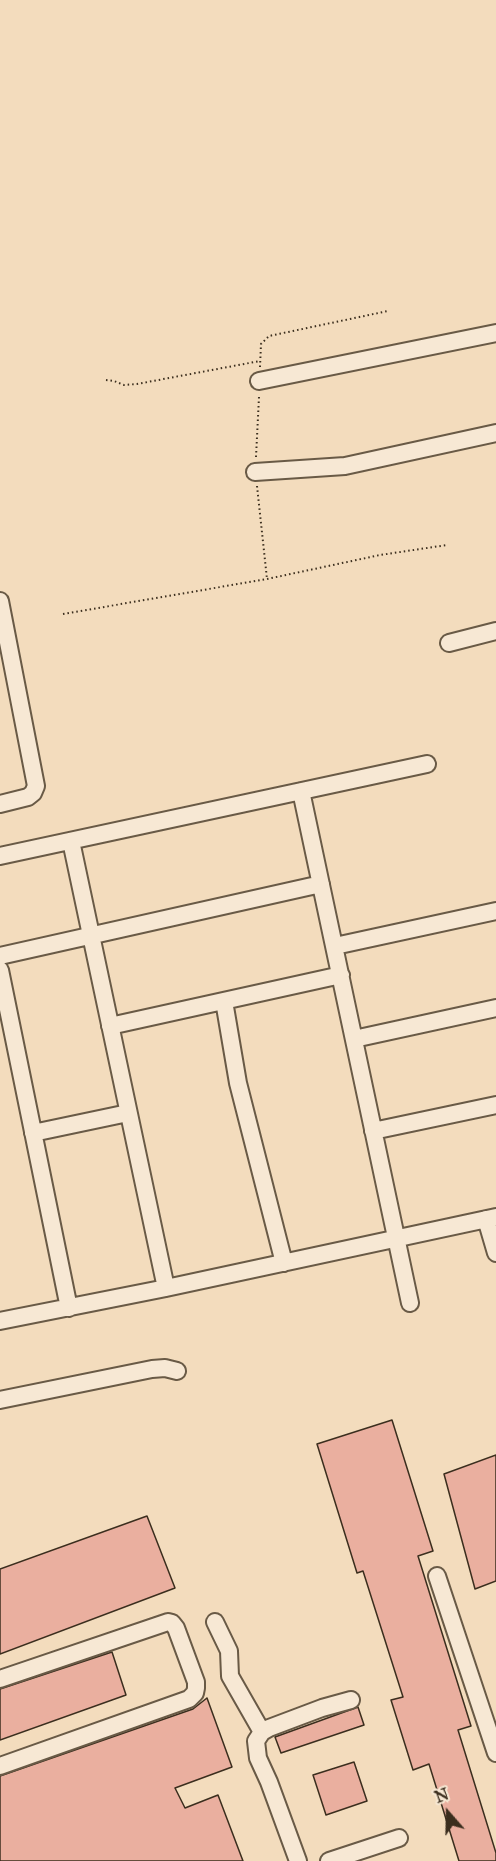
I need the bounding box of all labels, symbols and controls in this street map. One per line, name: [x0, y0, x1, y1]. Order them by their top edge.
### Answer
north arrow: [418, 1783, 478, 1843]
text: N: [432, 1784, 451, 1807]

